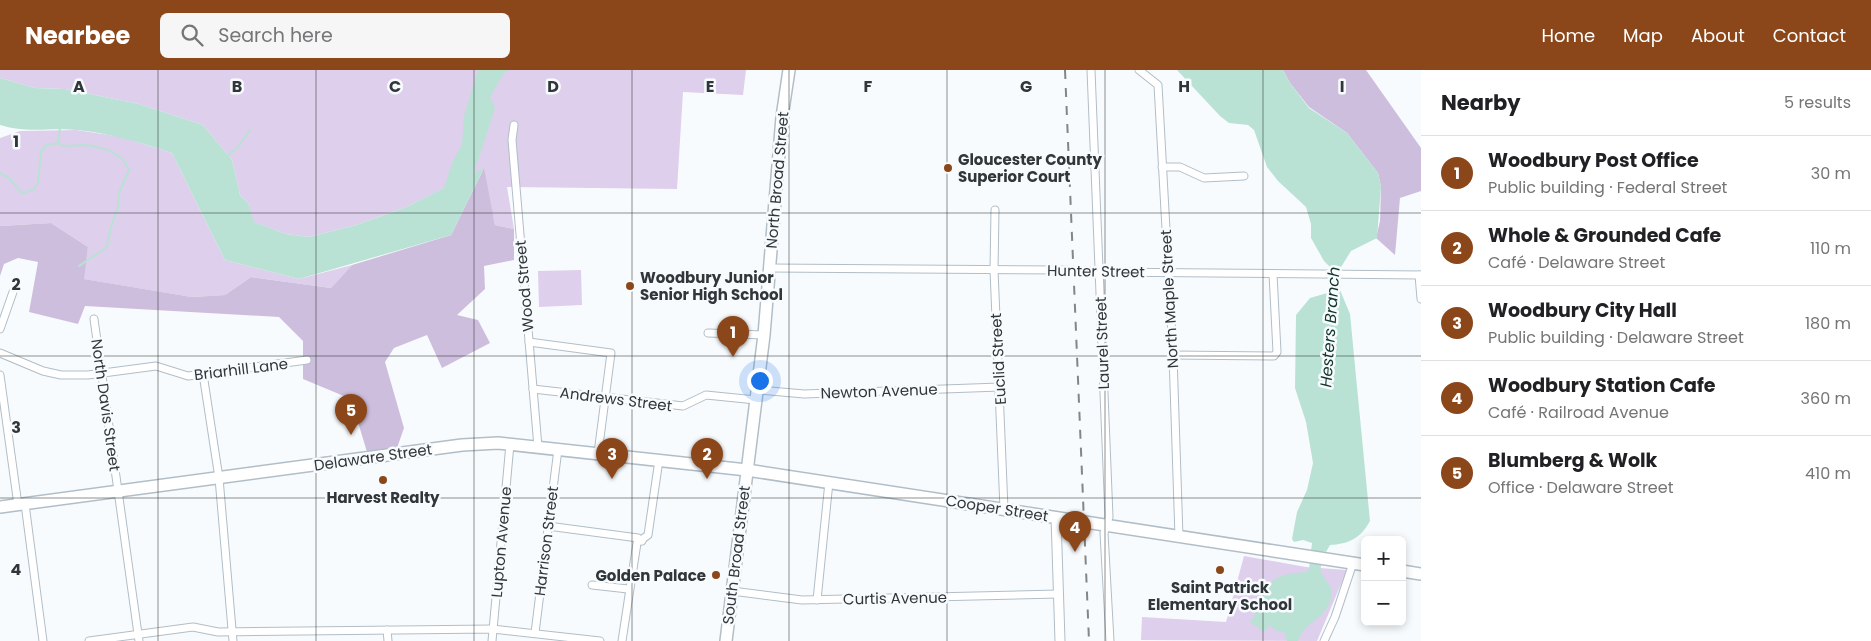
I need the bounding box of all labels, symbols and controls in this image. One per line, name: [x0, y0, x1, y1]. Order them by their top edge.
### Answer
search box: [160, 13, 510, 58]
text: Nearbee: [25, 19, 130, 52]
icon: search: [178, 21, 206, 49]
text: Search here: [218, 22, 333, 49]
text: Home: [1541, 23, 1595, 48]
text: Map: [1623, 23, 1663, 48]
text: About: [1691, 23, 1745, 48]
text: Contact: [1773, 23, 1846, 48]
text: A: [73, 75, 85, 98]
text: B: [232, 75, 242, 98]
text: C: [389, 75, 401, 98]
text: D: [547, 75, 559, 98]
text: E: [706, 75, 714, 98]
text: F: [864, 75, 873, 98]
text: G: [1020, 75, 1032, 98]
text: H: [1178, 75, 1190, 98]
text: I: [1340, 75, 1344, 98]
text: Nearby: [1441, 88, 1521, 117]
text: 5 results: [1784, 91, 1851, 114]
street label: North Broad Street: [761, 111, 793, 249]
text: 1: [13, 130, 19, 153]
text: Woodbury Post Office: [1488, 147, 1699, 174]
place label: Gloucester County Superior Court: [958, 149, 1102, 187]
marker: Gloucester County Superior Court: [942, 162, 954, 174]
text: 1: [1454, 162, 1460, 185]
text: 30 m: [1811, 162, 1851, 185]
text: Public building · Federal Street: [1488, 176, 1727, 199]
text: Whole & Grounded Cafe: [1488, 222, 1721, 249]
street label: North Maple Street: [1155, 229, 1183, 369]
text: 2: [1452, 237, 1462, 260]
text: 110 m: [1810, 237, 1851, 260]
street label: Wood Street: [510, 239, 538, 333]
text: Café · Delaware Street: [1488, 251, 1665, 274]
street label: Hunter Street: [1047, 260, 1145, 282]
water label: Hesters Branch: [1314, 266, 1346, 388]
place label: Woodbury Junior Senior High School: [640, 267, 783, 305]
text: 2: [11, 273, 21, 296]
marker: Woodbury Junior Senior High School: [624, 280, 636, 292]
street label: Laurel Street: [1090, 296, 1114, 390]
text: Woodbury City Hall: [1488, 297, 1677, 324]
text: 3: [1452, 312, 1462, 335]
text: 180 m: [1805, 312, 1851, 335]
street label: Euclid Street: [985, 313, 1011, 405]
pin: 1: [717, 316, 749, 357]
text: Public building · Delaware Street: [1488, 326, 1744, 349]
street label: North Davis Street: [86, 337, 126, 473]
street label: Briarhill Lane: [193, 353, 289, 385]
your location: [747, 368, 773, 394]
text: Woodbury Station Cafe: [1488, 372, 1715, 399]
street label: Newton Avenue: [820, 378, 938, 404]
street label: Andrews Street: [559, 382, 673, 416]
text: 4: [1452, 387, 1462, 410]
text: 360 m: [1801, 387, 1851, 410]
pin: 5: [335, 394, 367, 435]
text: Café · Railroad Avenue: [1488, 401, 1669, 424]
text: 3: [11, 416, 21, 439]
street label: Delaware Street: [313, 438, 433, 476]
pin: 3: [596, 438, 628, 479]
pin: 2: [691, 438, 723, 479]
text: Blumberg & Wolk: [1488, 447, 1657, 474]
text: 5: [1452, 462, 1462, 485]
text: 410 m: [1805, 462, 1851, 485]
marker: Harvest Realty: [377, 474, 389, 486]
text: Office · Delaware Street: [1488, 476, 1674, 499]
street label: South Broad Street: [717, 484, 755, 626]
street label: Harrison Street: [529, 485, 563, 597]
street label: Lupton Avenue: [486, 486, 516, 598]
place label: Harvest Realty: [326, 487, 440, 508]
street label: Cooper Street: [944, 490, 1050, 526]
pin: 4: [1059, 511, 1091, 552]
map controls: [1361, 536, 1406, 626]
button: +: [1361, 536, 1406, 581]
text: 4: [11, 558, 22, 581]
marker: Saint Patrick Elementary School: [1214, 564, 1226, 576]
place label: Golden Palace: [595, 565, 706, 586]
marker: Golden Palace: [710, 569, 722, 581]
place label: Saint Patrick Elementary School: [1148, 577, 1292, 615]
button: −: [1361, 581, 1406, 626]
street label: Curtis Avenue: [843, 587, 947, 609]

